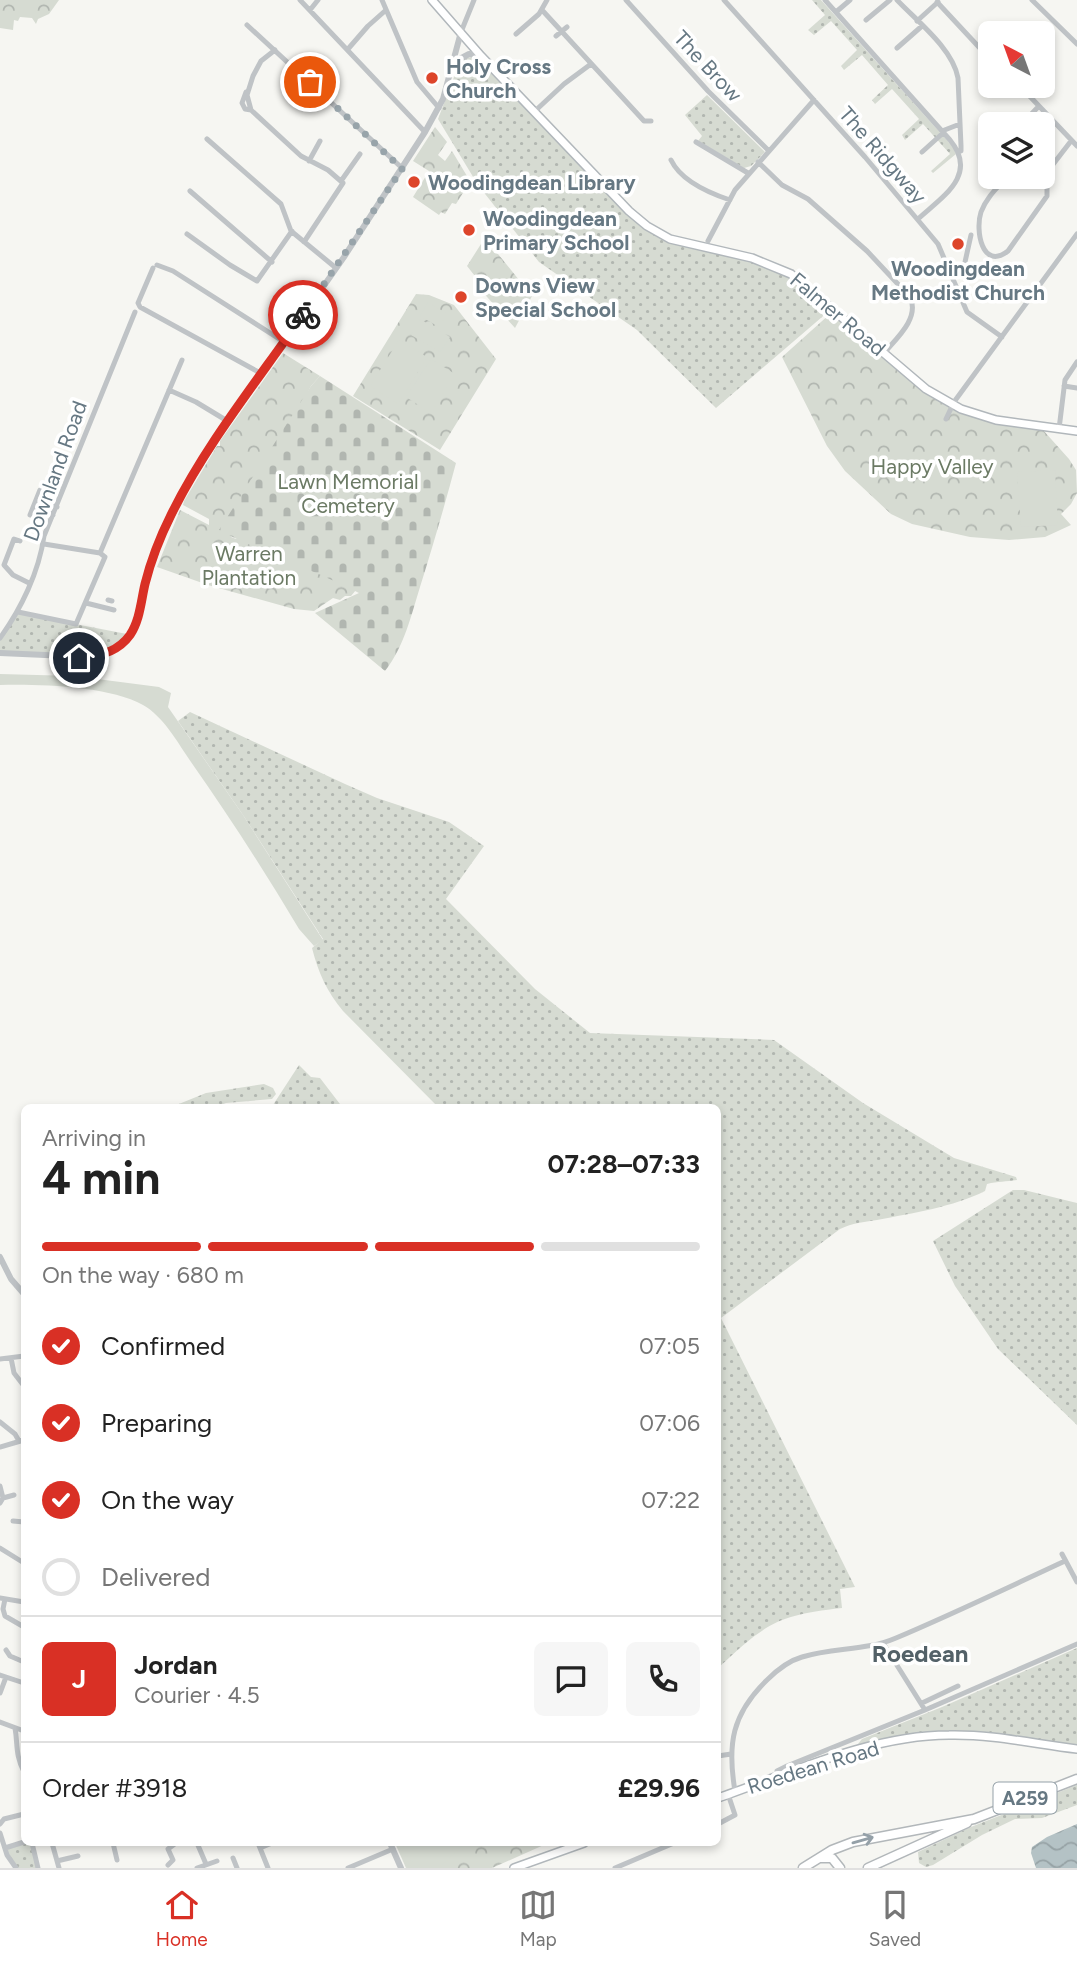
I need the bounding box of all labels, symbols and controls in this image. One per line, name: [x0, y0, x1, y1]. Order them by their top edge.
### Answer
north arrow: [978, 21, 1055, 98]
map controls: [978, 21, 1055, 189]
street label: The Brow: [669, 25, 748, 107]
pin: [280, 52, 340, 112]
place label: Holy Cross Church: [446, 54, 551, 103]
icon: bag: [291, 63, 329, 101]
marker: Holy Cross Church: [424, 70, 440, 86]
street label: The Ridgway: [834, 101, 932, 209]
button: layers: [978, 112, 1055, 189]
place label: Woodingdean Library: [428, 170, 636, 195]
marker: Woodingdean Library: [406, 174, 422, 190]
place label: Woodingdean Primary School: [483, 206, 629, 255]
marker: Woodingdean Primary School: [461, 222, 477, 238]
marker: Woodingdean Methodist Church: [950, 236, 966, 252]
place label: Woodingdean Methodist Church: [871, 256, 1045, 305]
street label: Falmer Road: [785, 267, 891, 361]
place label: Downs View Special School: [475, 273, 616, 322]
courier: [268, 280, 338, 350]
marker: Downs View Special School: [453, 289, 469, 305]
icon: bike: [284, 296, 322, 334]
street label: Downland Road: [18, 397, 92, 545]
park label: Happy Valley: [870, 454, 994, 479]
park label: Lawn Memorial Cemetery: [277, 469, 419, 518]
park label: Warren Plantation: [202, 541, 296, 590]
pin: [49, 628, 109, 688]
icon: home: [60, 639, 98, 677]
text: Arriving in: [42, 1124, 146, 1152]
text: 07:28–07:33: [548, 1148, 700, 1180]
text: 4 min: [42, 1150, 160, 1206]
text: On the way · 680 m: [42, 1261, 244, 1289]
icon: check: [42, 1327, 80, 1365]
text: Confirmed: [101, 1330, 225, 1362]
text: 07:05: [639, 1332, 700, 1360]
icon: check: [42, 1404, 80, 1442]
text: Preparing: [101, 1407, 212, 1439]
text: 07:06: [639, 1409, 700, 1437]
icon: check: [42, 1481, 80, 1519]
text: On the way: [101, 1484, 234, 1516]
text: 07:22: [641, 1486, 700, 1514]
text: Delivered: [101, 1561, 210, 1593]
district label: Roedean: [872, 1639, 968, 1668]
button: chat: [534, 1642, 608, 1716]
button: phone: [626, 1642, 700, 1716]
text: Jordan: [134, 1649, 217, 1681]
text: J: [72, 1663, 86, 1695]
text: Courier · 4.5: [134, 1681, 260, 1709]
street label: Roedean Road: [744, 1735, 882, 1799]
text: Order #3918: [42, 1772, 188, 1804]
text: £29.96: [618, 1772, 700, 1804]
road number: A259: [993, 1782, 1056, 1814]
one-way arrow: [851, 1833, 873, 1846]
tab: Home: [156, 1886, 208, 1951]
tab: Map: [519, 1886, 557, 1951]
tab: Saved: [869, 1886, 921, 1951]

